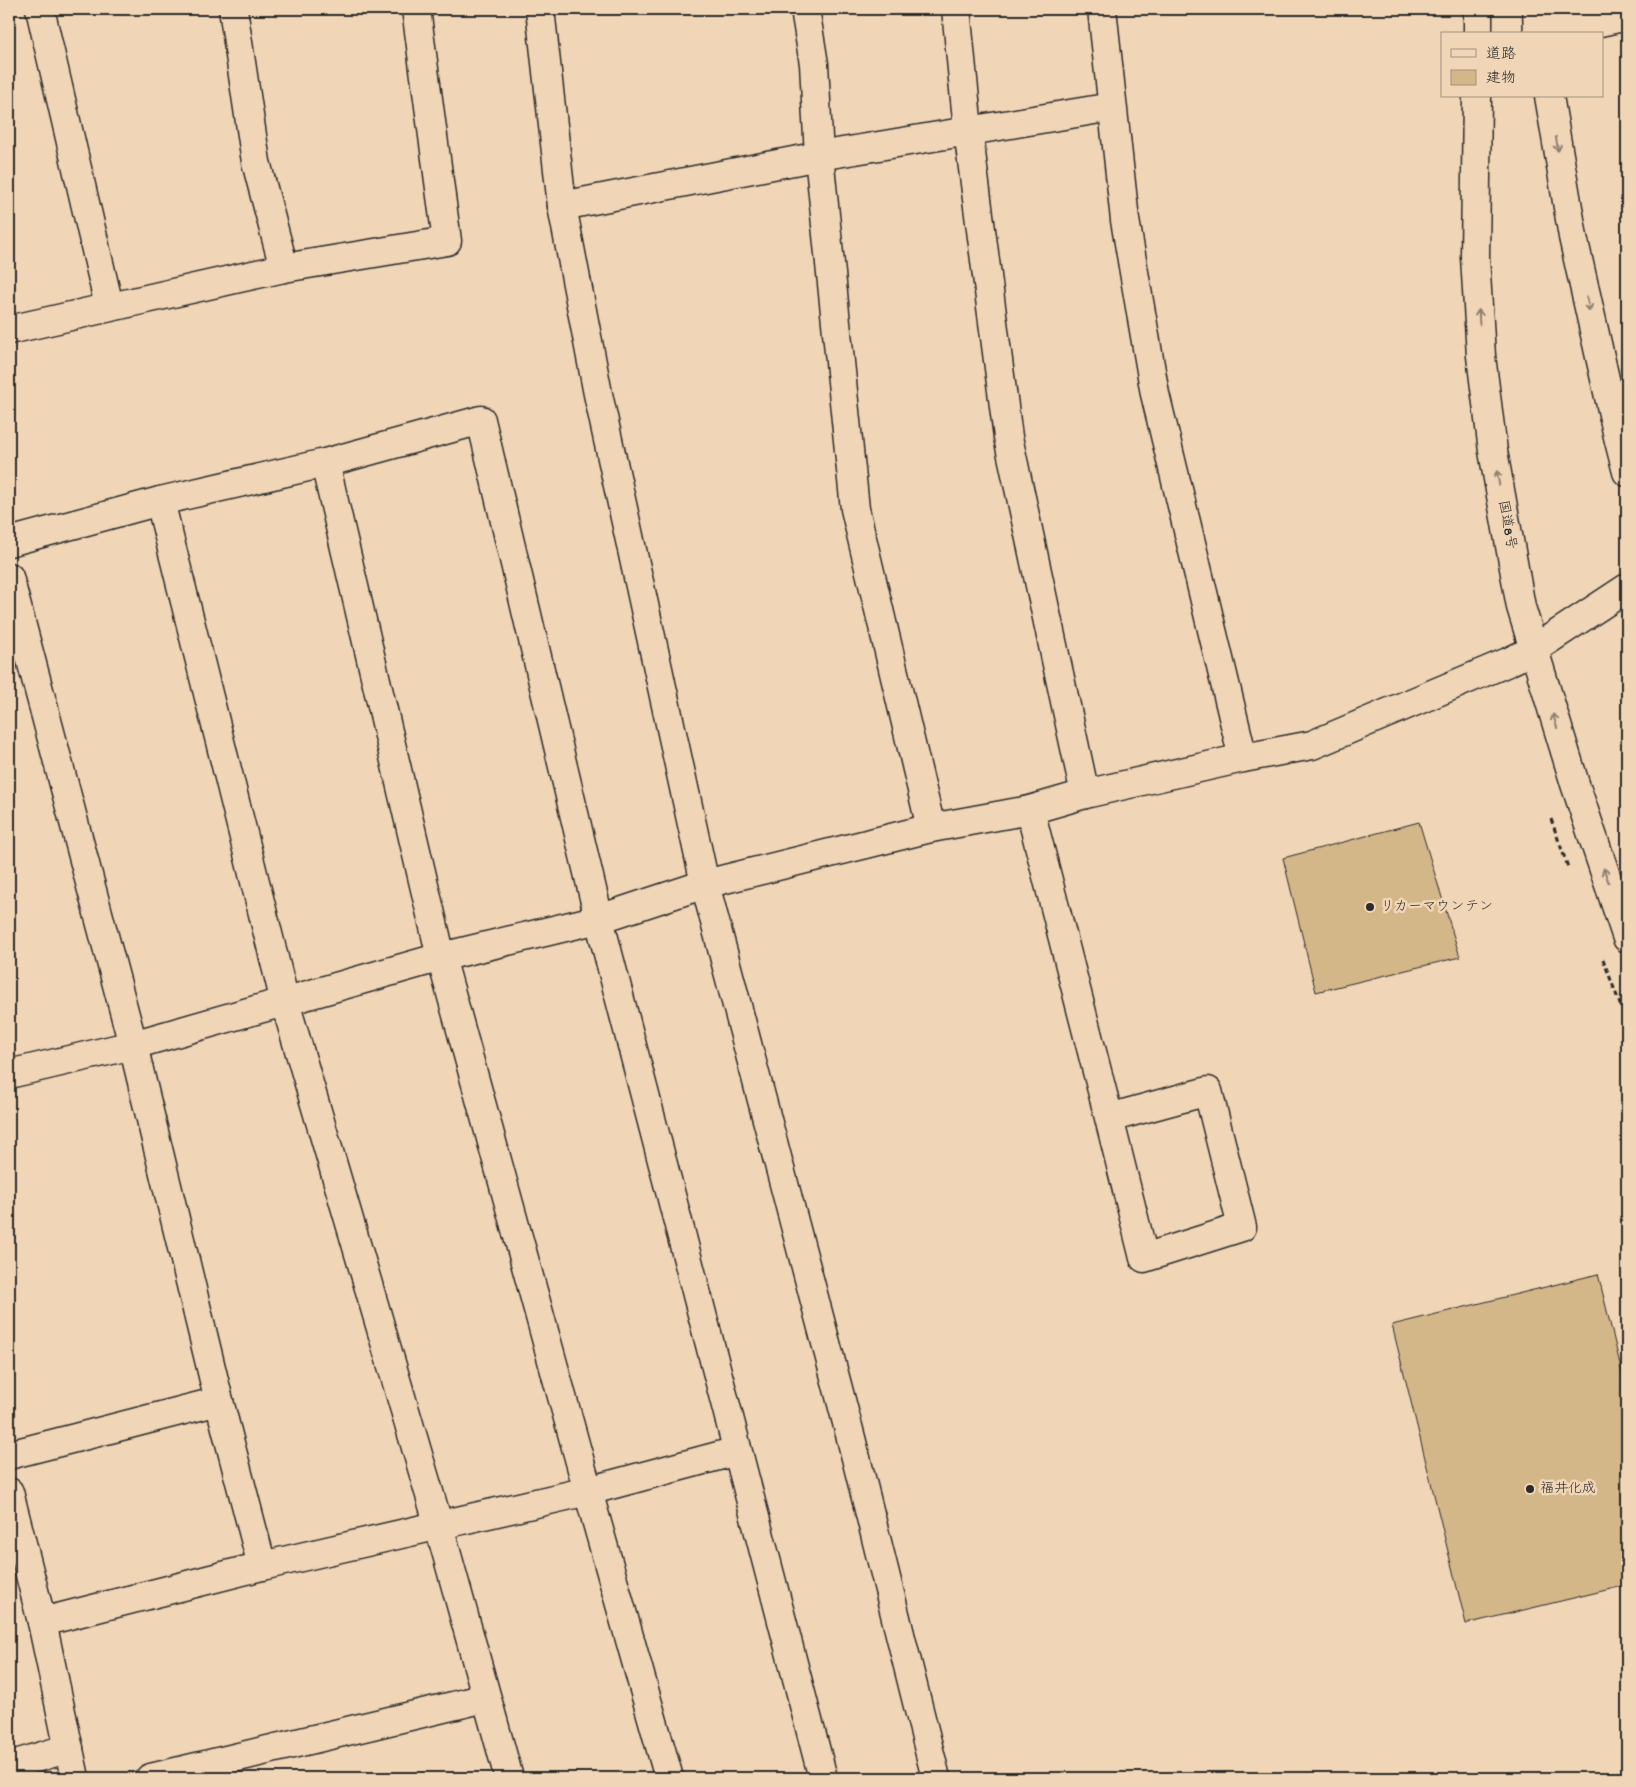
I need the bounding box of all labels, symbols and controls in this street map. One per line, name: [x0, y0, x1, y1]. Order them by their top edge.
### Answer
legend: [1441, 32, 1604, 98]
text: 道路: [1486, 46, 1516, 64]
text: 建物: [1486, 70, 1516, 88]
one-way arrow: [1552, 136, 1562, 152]
one-way arrow: [1584, 295, 1593, 311]
one-way arrow: [1474, 309, 1483, 325]
one-way arrow: [1493, 470, 1502, 486]
street label: 国道8号: [1493, 499, 1519, 551]
one-way arrow: [1550, 713, 1560, 729]
one-way arrow: [1601, 868, 1610, 883]
place label: リカーマウンテン: [1380, 899, 1493, 916]
marker: リカーマウンテン: [1364, 901, 1376, 913]
place label: 福井化成: [1540, 1481, 1596, 1498]
marker: 福井化成: [1524, 1483, 1536, 1495]

